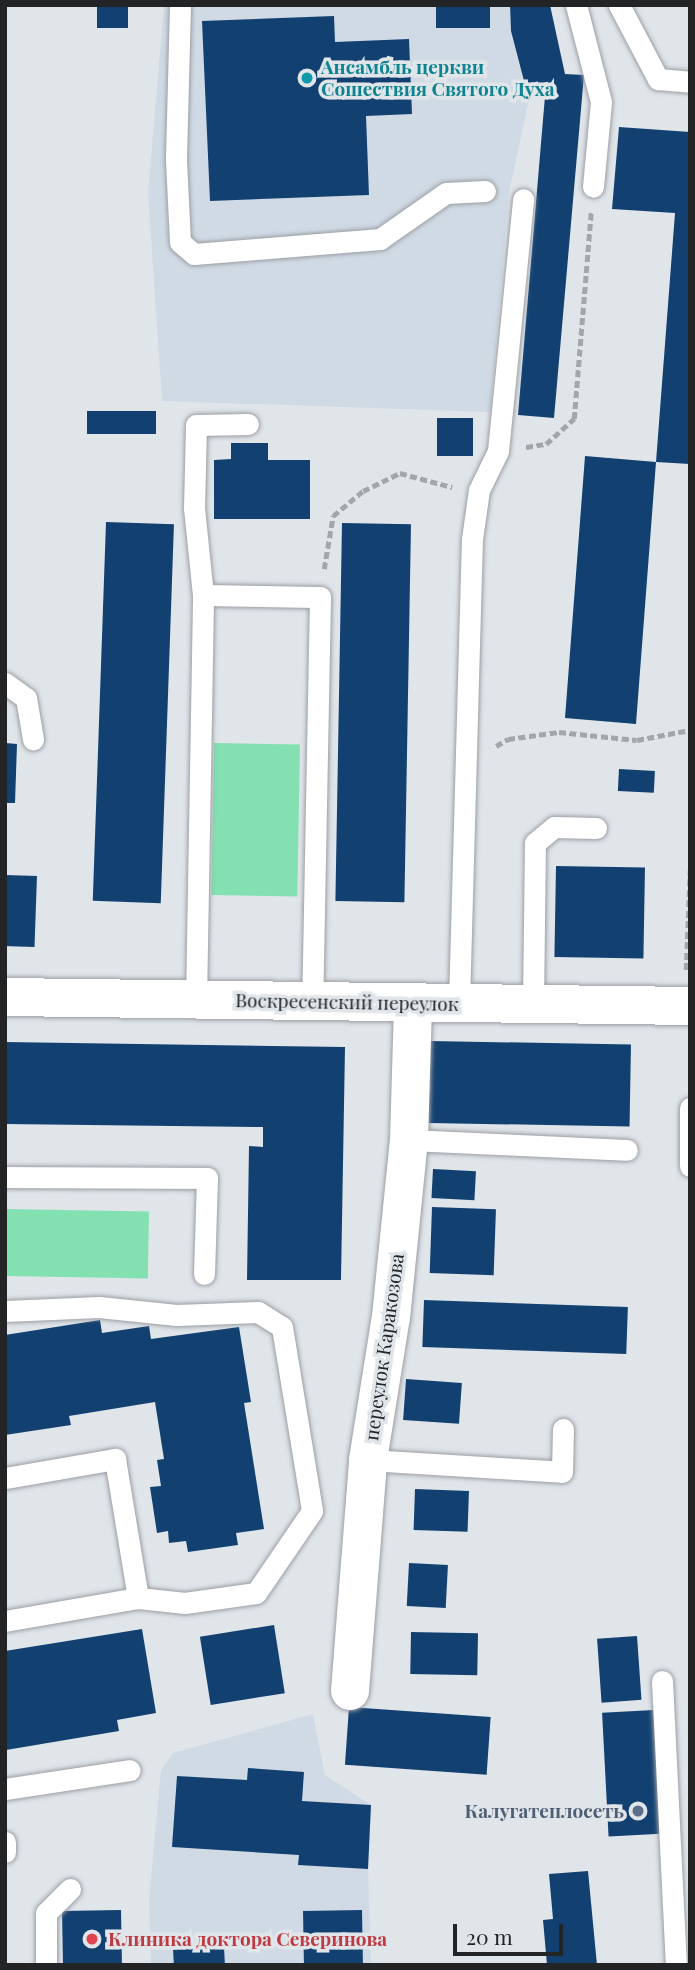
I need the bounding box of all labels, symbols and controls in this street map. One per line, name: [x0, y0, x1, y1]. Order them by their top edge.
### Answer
place label: Ансамбль церкви Сошествия Святого Духа: [321, 56, 555, 100]
marker: Ансамбль церкви Сошествия Святого Духа: [299, 70, 315, 86]
street label: Воскресенский переулок: [235, 989, 459, 1015]
street label: переулок Каракозова: [360, 1252, 408, 1442]
place label: Калугатеплосеть: [465, 1800, 624, 1822]
marker: Калугатеплосеть: [630, 1803, 646, 1819]
scale bar: [457, 1910, 567, 1954]
text: 20 m: [466, 1922, 513, 1950]
place label: Клиника доктора Северинова: [108, 1928, 387, 1950]
marker: Клиника доктора Северинова: [82, 1929, 102, 1949]

